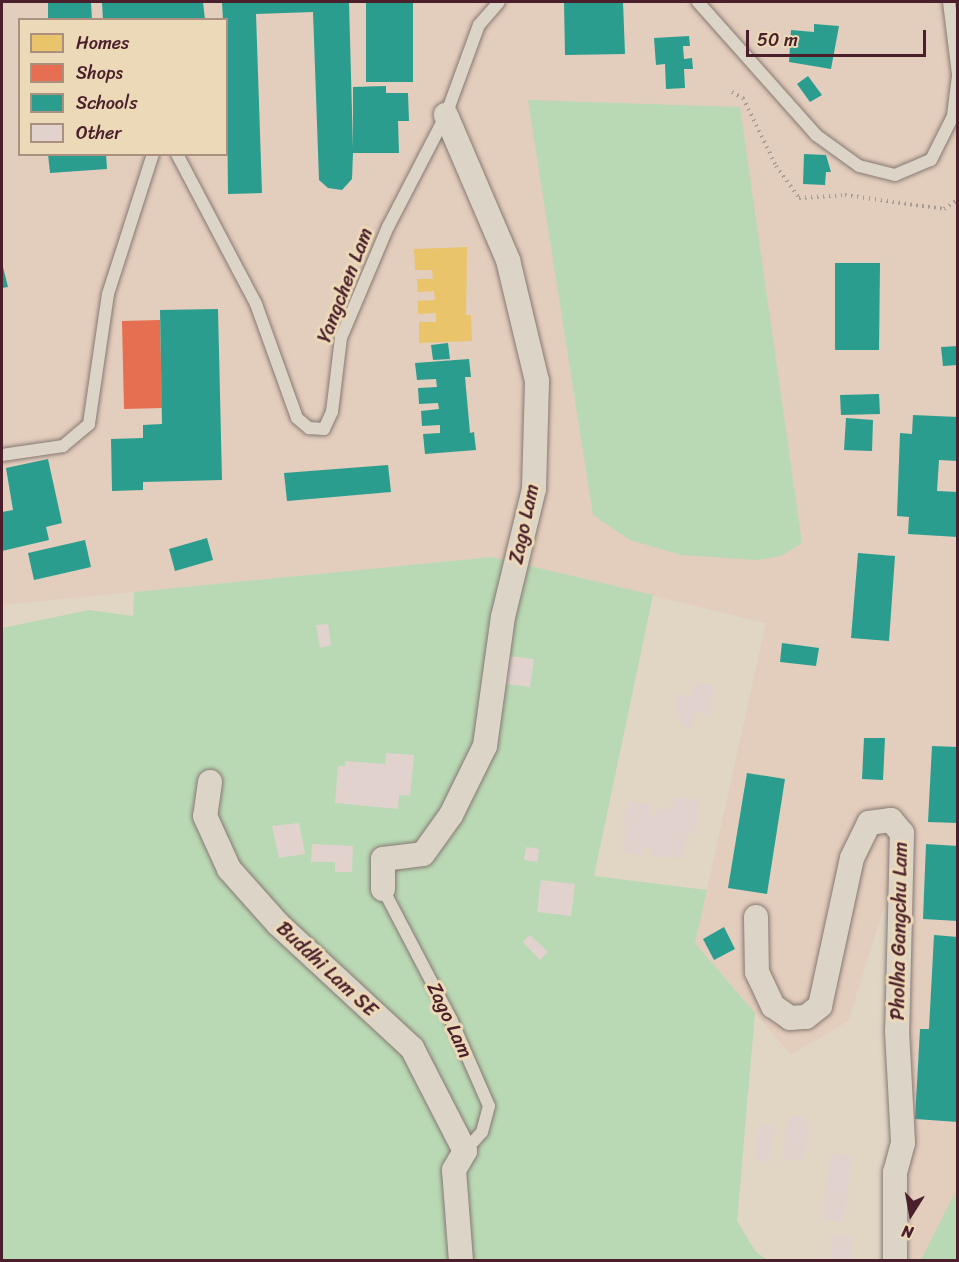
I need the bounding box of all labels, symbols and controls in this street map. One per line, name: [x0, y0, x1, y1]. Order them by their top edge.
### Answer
legend: [18, 18, 228, 156]
scale bar: [749, 18, 929, 56]
text: 50 m: [757, 24, 798, 56]
text: Homes: [76, 27, 129, 59]
text: Shops: [76, 57, 123, 89]
text: Schools: [76, 87, 137, 119]
text: Other: [76, 117, 122, 149]
street label: Yangchen Lam: [312, 224, 378, 346]
street label: Zago Lam: [504, 482, 544, 566]
street label: Pholha Gangchu Lam: [885, 842, 913, 1020]
street label: Buddhi Lam SE: [272, 916, 382, 1022]
street label: Zago Lam: [422, 978, 478, 1062]
north arrow: [881, 1184, 941, 1244]
text: N: [899, 1217, 916, 1247]

